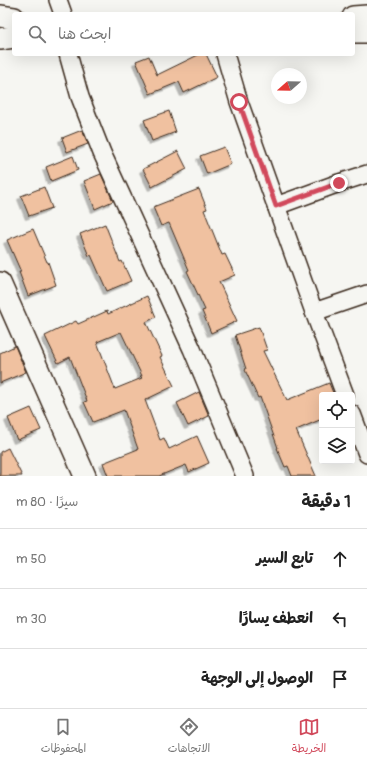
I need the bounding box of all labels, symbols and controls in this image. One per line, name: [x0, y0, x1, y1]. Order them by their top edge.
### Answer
search box: [12, 12, 355, 56]
icon: search: [26, 23, 48, 45]
text: ابحث هنا: [58, 25, 111, 44]
north arrow: [271, 68, 307, 104]
route start: [230, 93, 248, 111]
route end: [330, 174, 348, 192]
map controls: [319, 392, 355, 464]
button: locate: [319, 392, 355, 428]
button: layers: [319, 428, 355, 464]
text: 1 دقيقة: [301, 491, 351, 512]
text: سيرًا · 80 m: [16, 494, 78, 510]
icon: ahead: [329, 548, 351, 570]
text: تابع السير: [256, 549, 313, 568]
text: 50 m: [16, 551, 46, 567]
icon: left: [329, 608, 351, 630]
text: انعطف يسارًا: [239, 609, 313, 628]
text: 30 m: [16, 611, 47, 627]
icon: arrive: [329, 668, 351, 690]
text: الوصول إلى الوجهة: [201, 669, 313, 688]
tab: المحفوظات: [41, 716, 86, 758]
tab: الاتجاهات: [168, 716, 210, 758]
tab: الخريطة: [292, 716, 326, 758]

